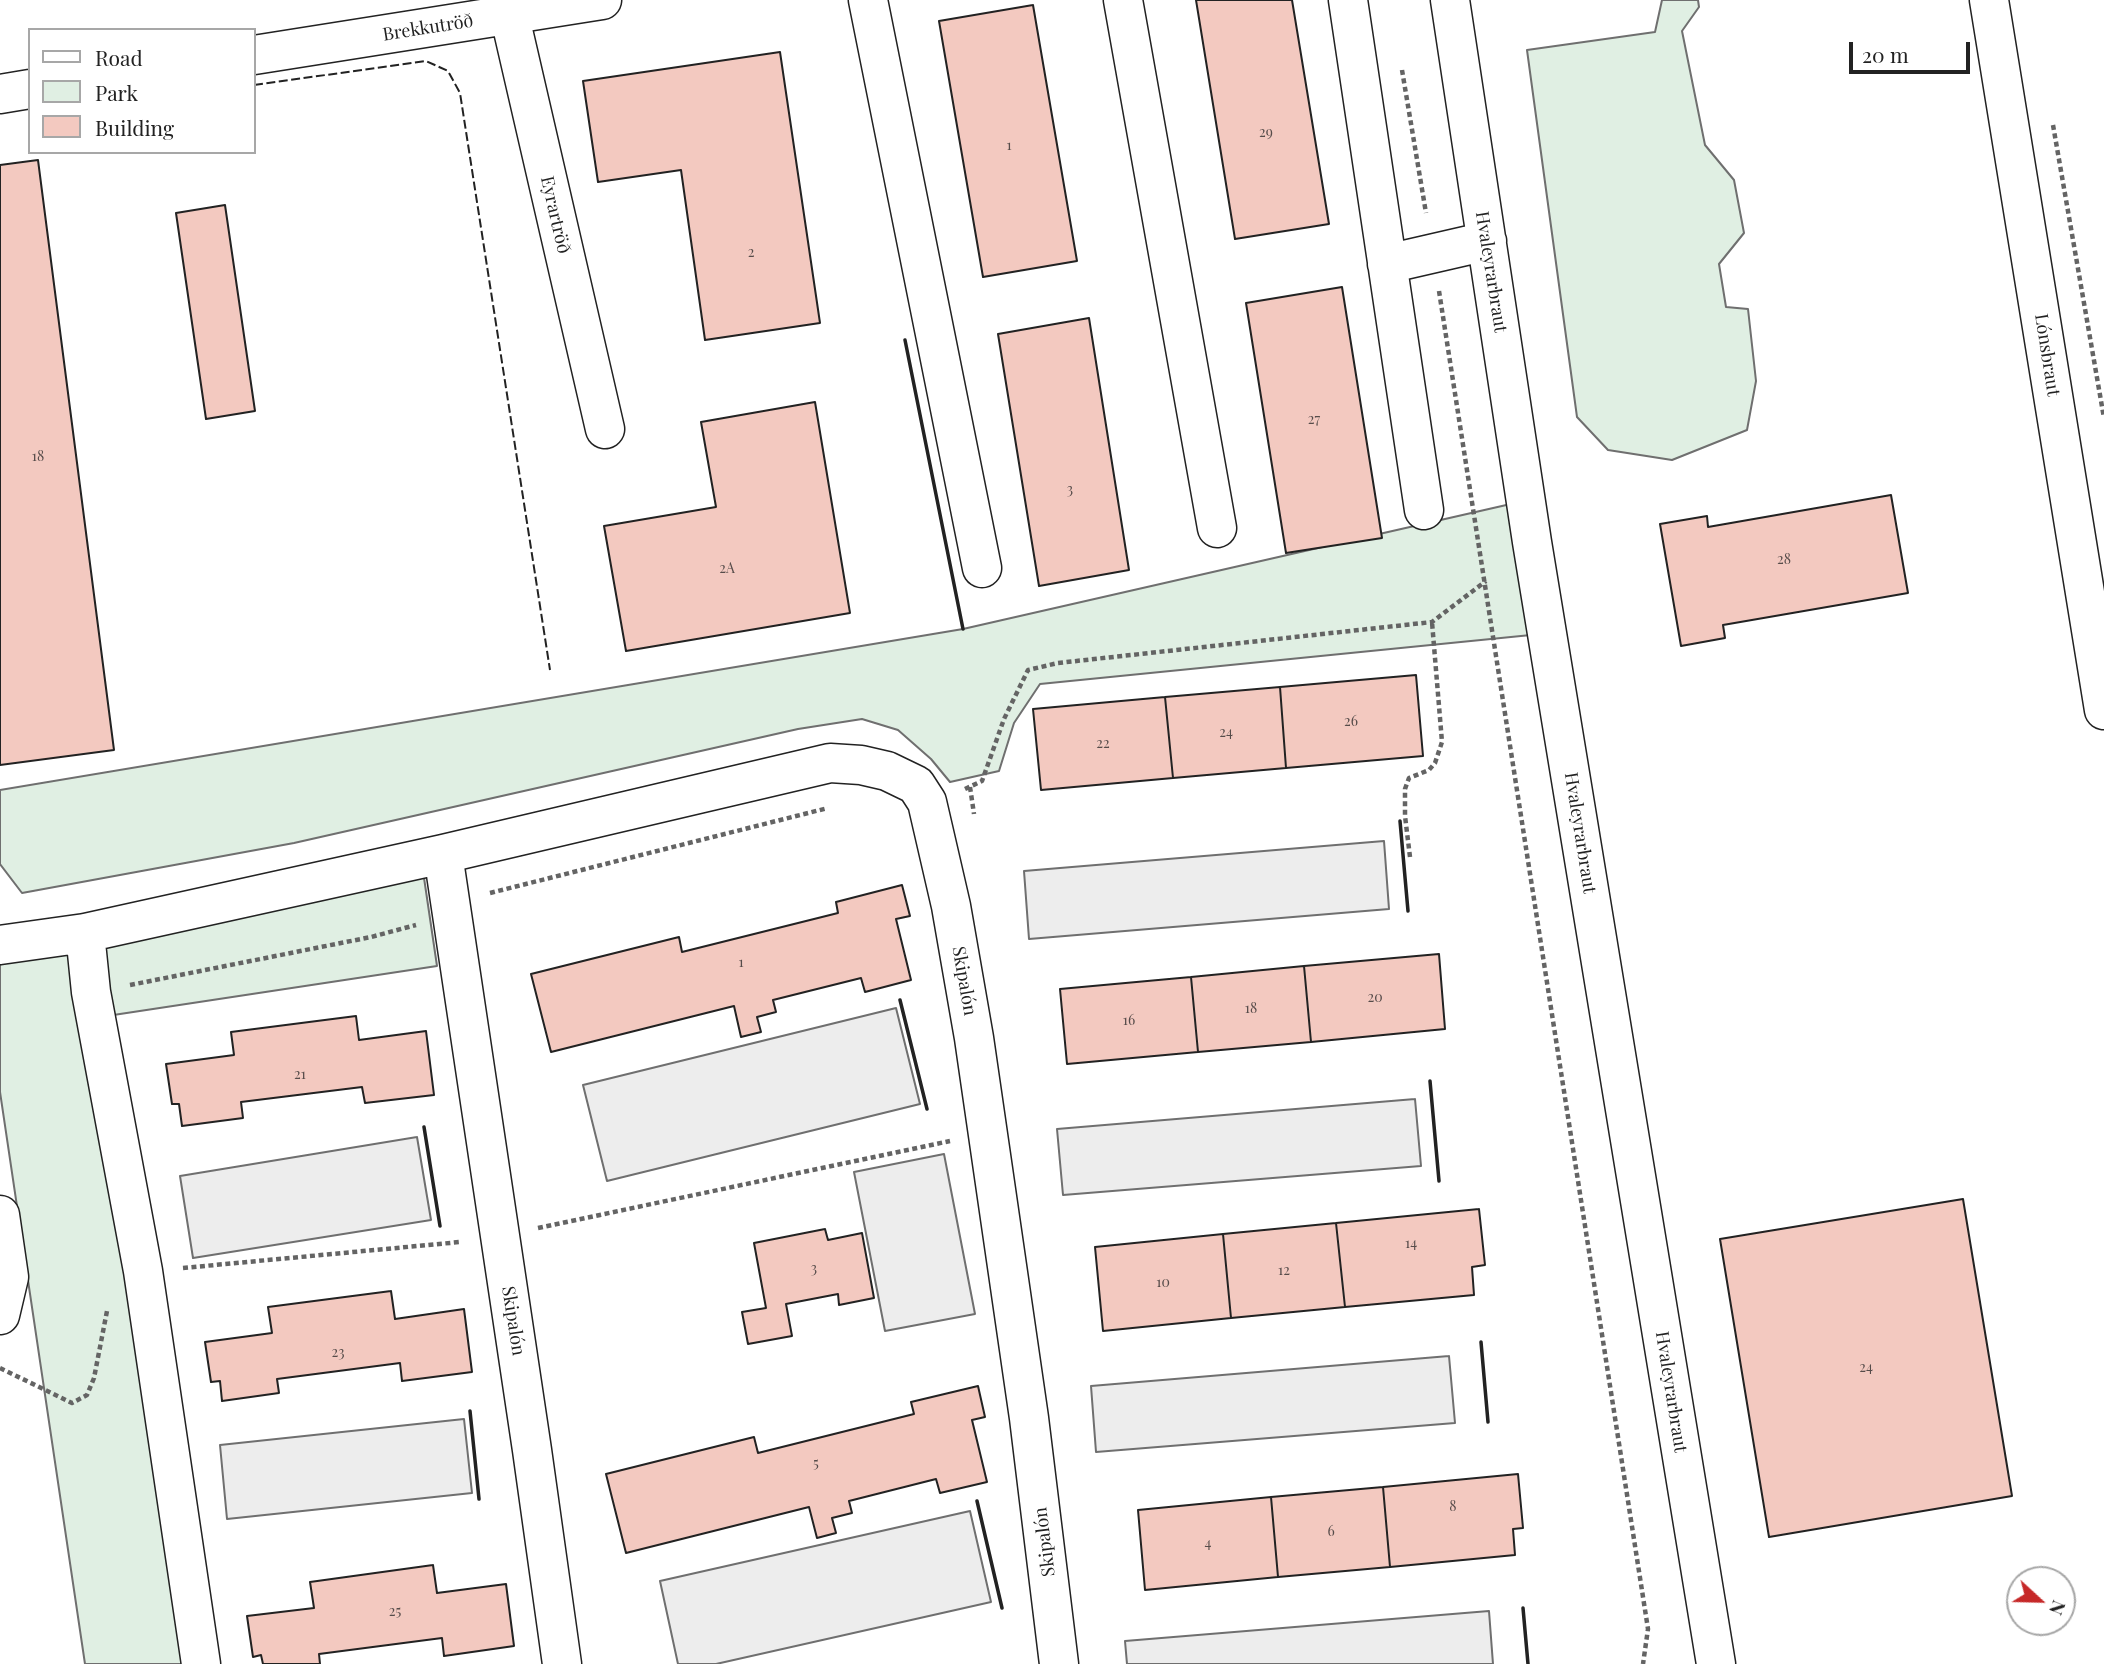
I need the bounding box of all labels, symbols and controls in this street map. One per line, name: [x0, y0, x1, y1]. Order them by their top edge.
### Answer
street label: Brekkutröð: [381, 10, 475, 46]
legend: [28, 28, 256, 154]
scale bar: [1852, 28, 1973, 72]
text: 20 m: [1862, 40, 1909, 68]
text: Road: [95, 43, 143, 71]
text: Park: [95, 78, 138, 106]
text: Building: [95, 113, 174, 141]
house number: 29: [1259, 125, 1273, 141]
house number: 1: [1006, 138, 1012, 154]
street label: Eyrartröð: [536, 174, 574, 256]
street label: Hvaleyrarbraut: [1471, 210, 1511, 334]
house number: 2: [748, 245, 754, 261]
street label: Lónsbraut: [2030, 312, 2064, 398]
house number: 27: [1308, 412, 1320, 428]
house number: 18: [32, 449, 44, 465]
house number: 3: [1067, 482, 1073, 498]
house number: 28: [1777, 552, 1791, 568]
house number: 2A: [719, 561, 735, 577]
house number: 26: [1344, 714, 1358, 730]
house number: 24: [1219, 725, 1233, 741]
house number: 22: [1096, 736, 1110, 752]
street label: Hvaleyrarbraut: [1560, 771, 1600, 895]
street label: Skipalón: [947, 945, 981, 1017]
house number: 1: [738, 955, 744, 971]
house number: 20: [1367, 990, 1383, 1006]
house number: 18: [1245, 1001, 1257, 1017]
house number: 16: [1123, 1013, 1135, 1029]
house number: 21: [294, 1067, 306, 1083]
house number: 14: [1405, 1236, 1417, 1252]
house number: 3: [811, 1261, 817, 1277]
house number: 12: [1278, 1263, 1290, 1279]
house number: 10: [1156, 1275, 1170, 1291]
street label: Skipalón: [497, 1285, 529, 1357]
street label: Hvaleyrarbraut: [1651, 1330, 1691, 1454]
house number: 23: [331, 1345, 345, 1361]
house number: 24: [1859, 1360, 1873, 1376]
house number: 5: [813, 1456, 819, 1472]
house number: 8: [1449, 1499, 1457, 1515]
street label: Skipalón: [1030, 1506, 1060, 1578]
house number: 6: [1327, 1524, 1335, 1540]
house number: 4: [1205, 1536, 1211, 1552]
north arrow: [2006, 1566, 2076, 1636]
text: N: [2044, 1597, 2073, 1619]
house number: 25: [389, 1604, 401, 1620]

